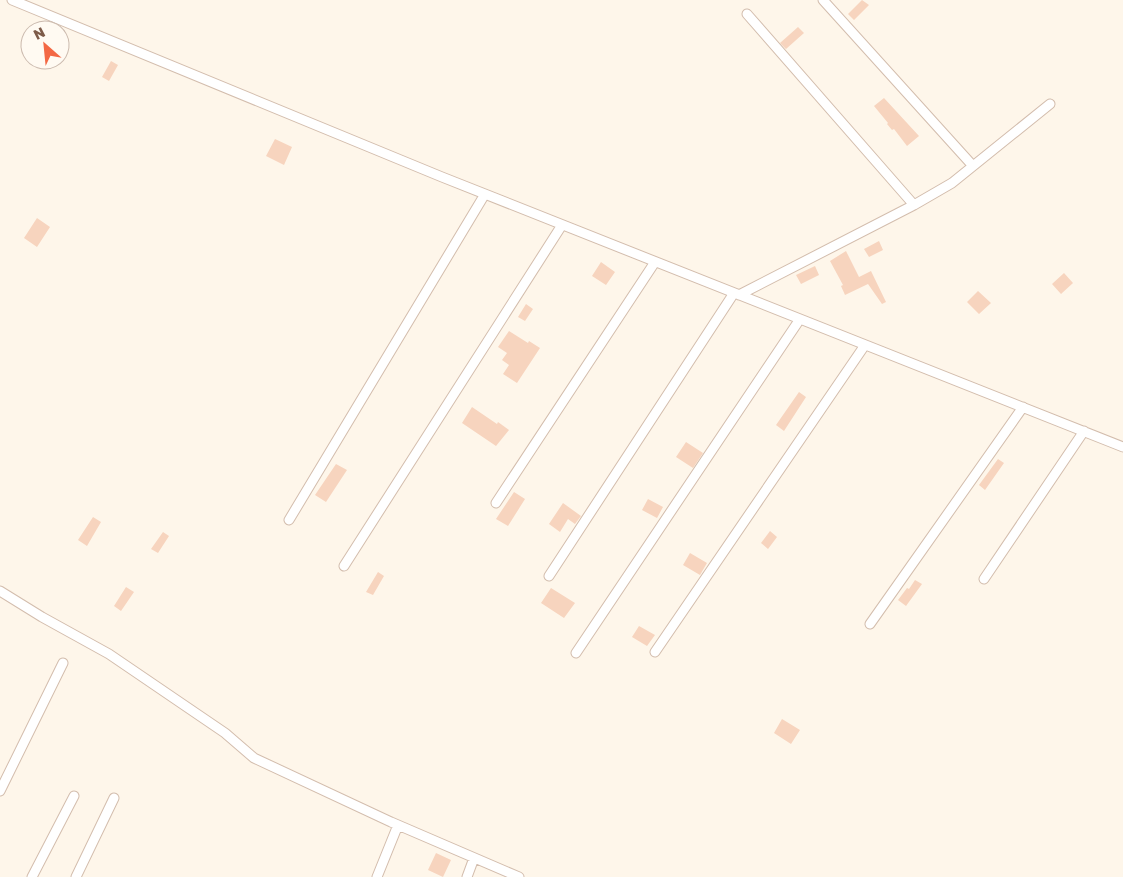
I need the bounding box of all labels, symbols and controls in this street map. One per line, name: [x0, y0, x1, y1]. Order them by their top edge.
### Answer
north arrow: [20, 20, 70, 70]
text: N: [30, 23, 47, 43]

